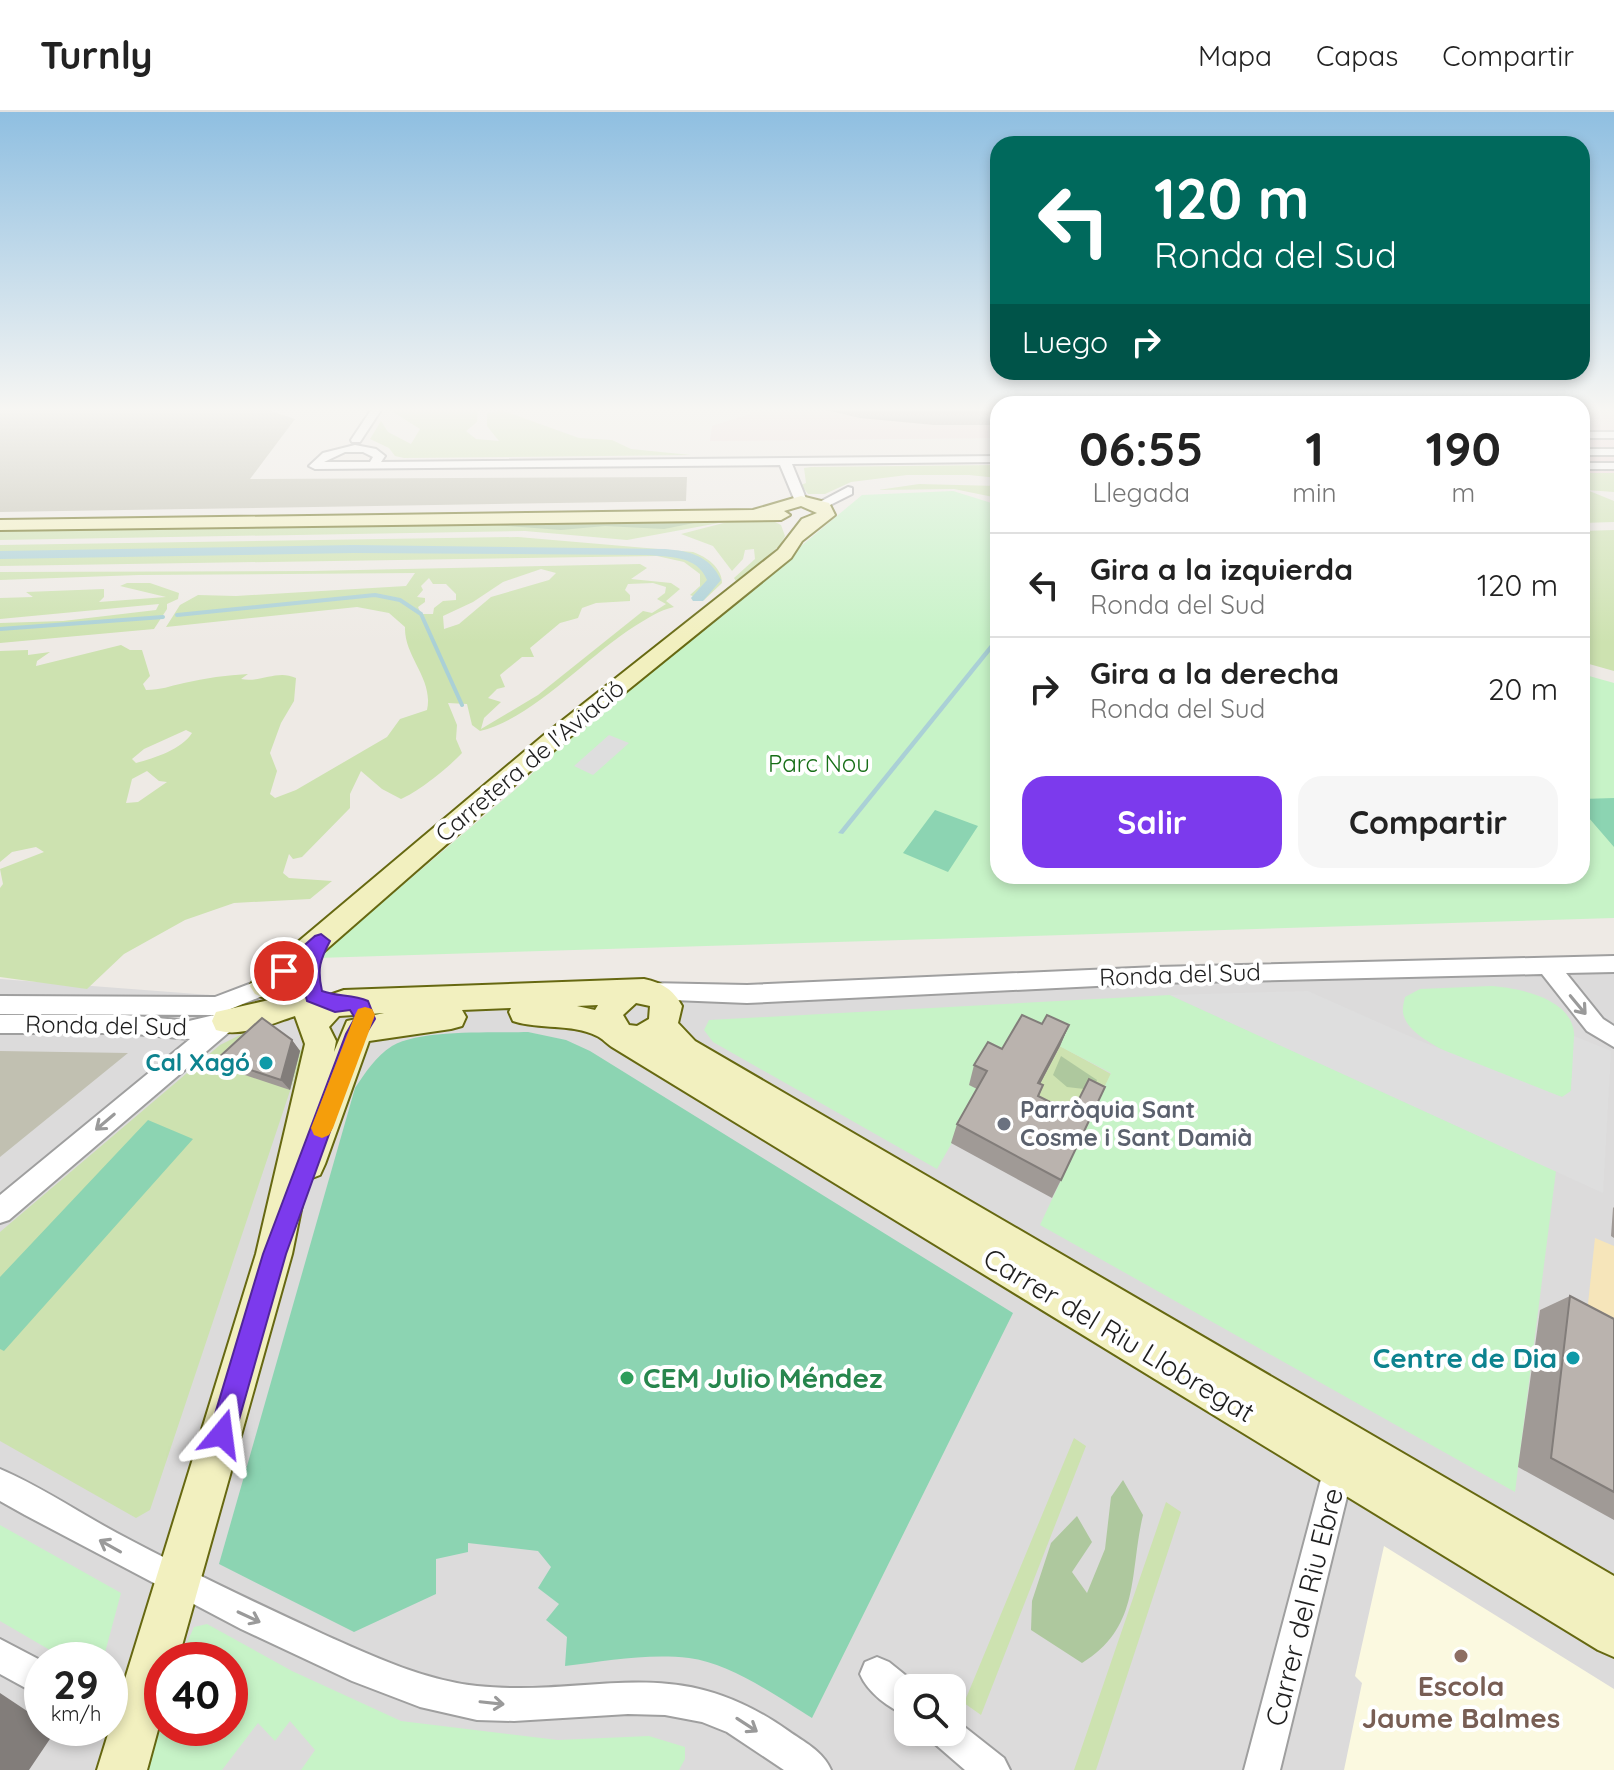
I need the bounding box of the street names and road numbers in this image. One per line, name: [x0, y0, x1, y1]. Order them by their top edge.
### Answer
street label: Carretera de l'Aviació: [429, 672, 630, 848]
street label: Ronda del Sud: [1099, 956, 1261, 992]
street label: Ronda del Sud: [25, 1009, 187, 1041]
street label: Carrer del Riu Llobregat: [977, 1240, 1261, 1429]
street label: Carrer del Riu Ebre: [1257, 1484, 1350, 1730]

